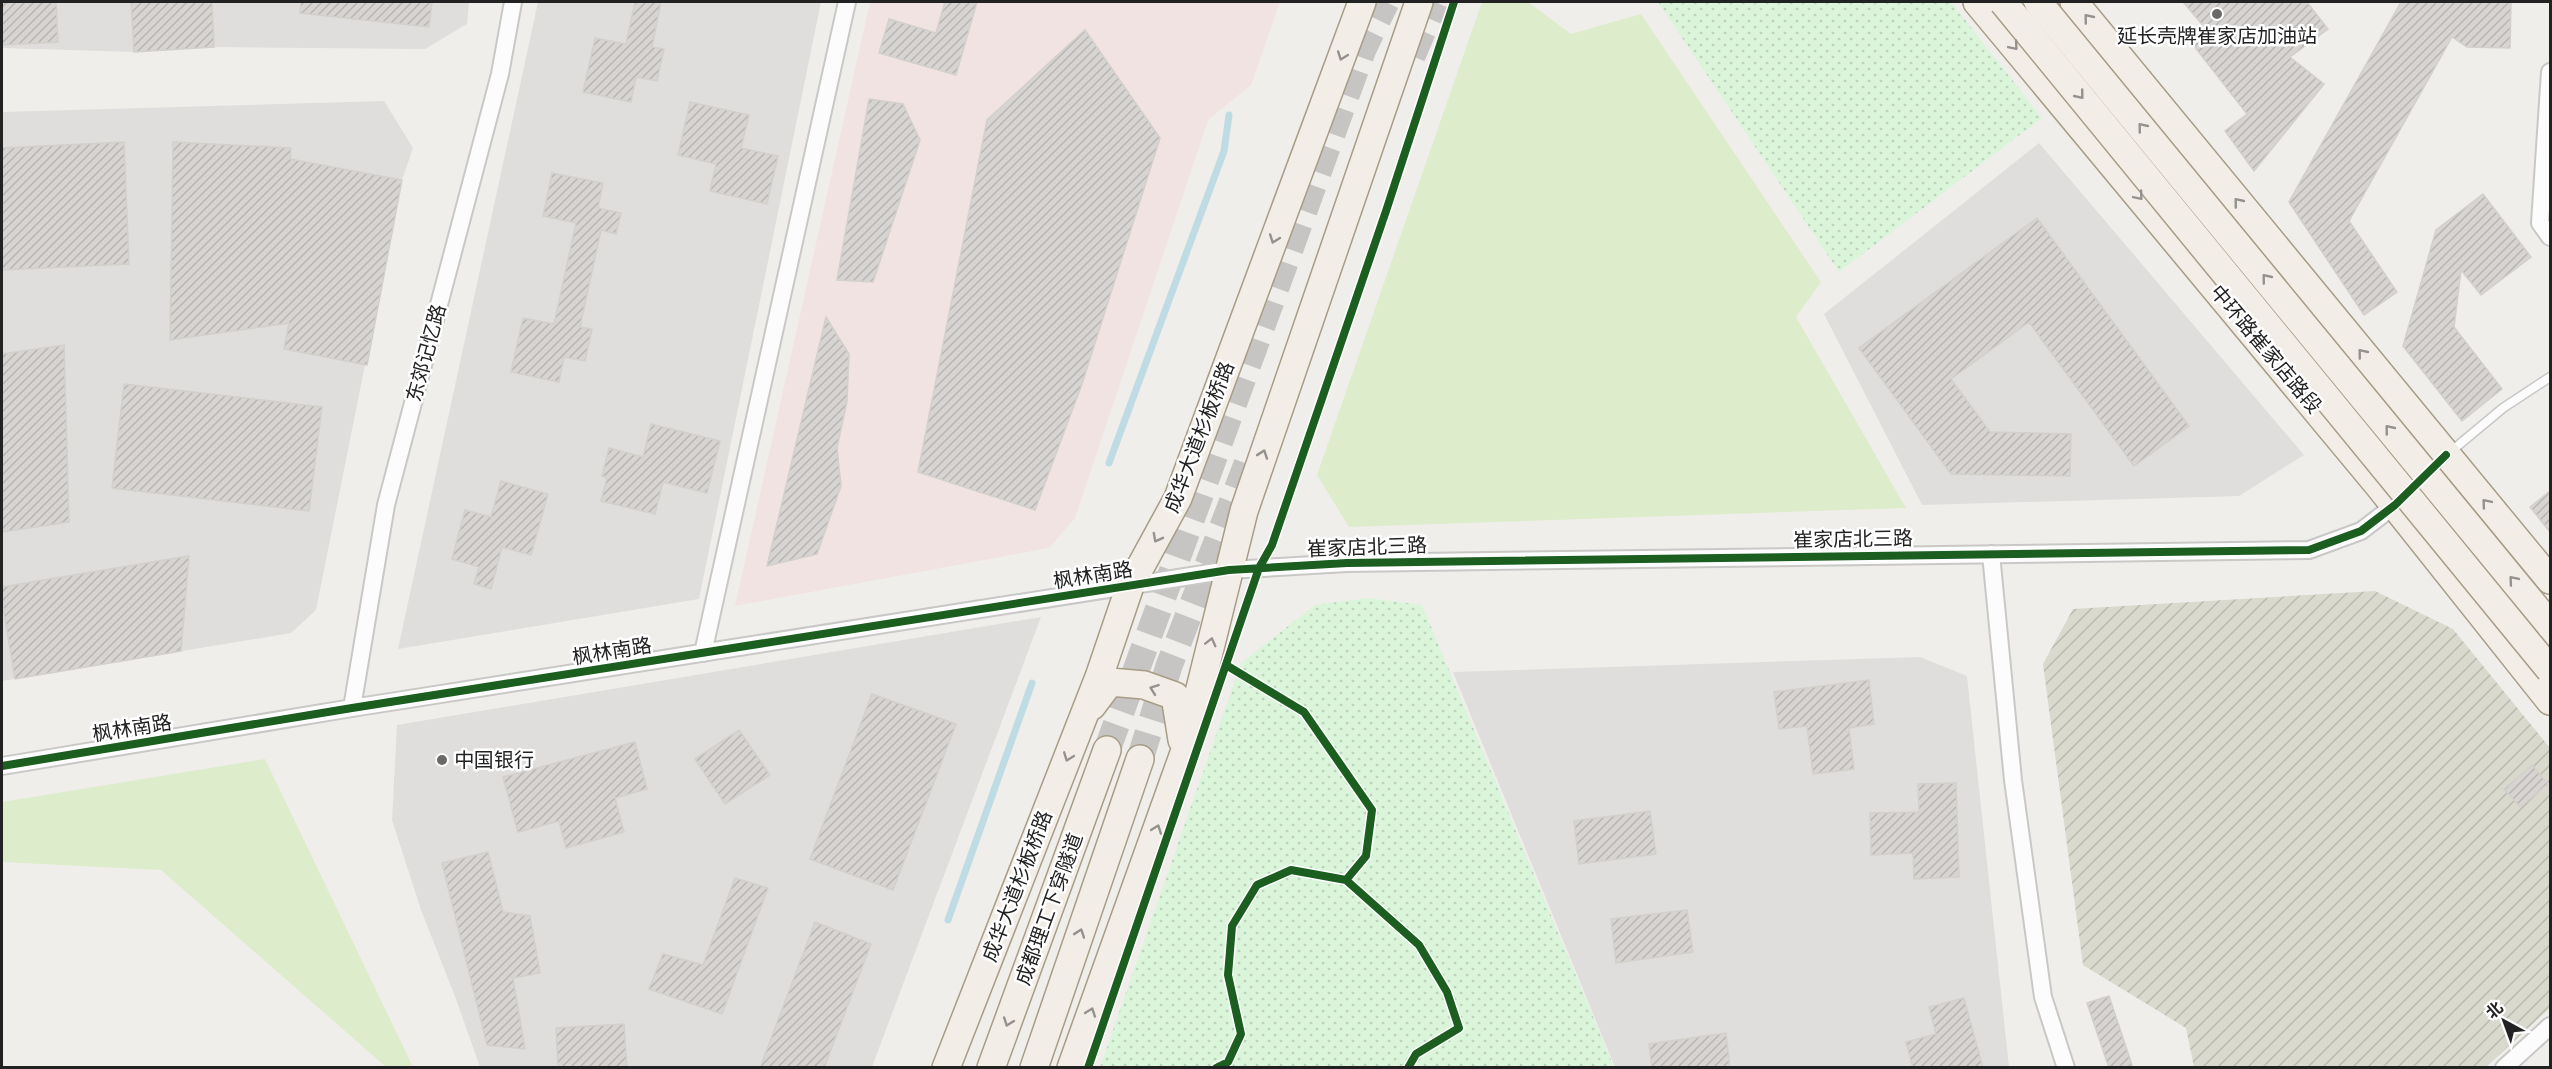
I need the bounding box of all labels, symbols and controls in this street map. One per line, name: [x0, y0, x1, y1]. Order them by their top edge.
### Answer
marker: 延长壳牌崔家店加油站: [2210, 7, 2224, 21]
one-way arrow: [2085, 14, 2096, 25]
place label: 延长壳牌崔家店加油站: [2117, 25, 2317, 49]
one-way arrow: [2007, 40, 2018, 51]
one-way arrow: [1336, 51, 1349, 61]
one-way arrow: [2073, 89, 2084, 100]
one-way arrow: [2139, 123, 2150, 134]
one-way arrow: [2132, 190, 2143, 201]
one-way arrow: [2235, 198, 2246, 209]
one-way arrow: [1269, 233, 1281, 244]
one-way arrow: [2262, 274, 2273, 285]
street label: 中环路崔家店路段: [2205, 281, 2326, 419]
street label: 东郊记忆路: [402, 302, 451, 405]
one-way arrow: [2358, 349, 2369, 360]
street label: 成华大道杉板桥路: [1160, 358, 1240, 516]
one-way arrow: [2386, 425, 2397, 436]
one-way arrow: [1256, 449, 1269, 460]
one-way arrow: [2482, 499, 2493, 510]
street label: 崔家店北三路: [1793, 527, 1913, 553]
one-way arrow: [1153, 531, 1164, 542]
street label: 崔家店北三路: [1307, 534, 1427, 562]
street label: 枫林南路: [1052, 558, 1135, 594]
one-way arrow: [2510, 576, 2521, 587]
street label: 枫林南路: [571, 634, 654, 670]
one-way arrow: [1204, 637, 1217, 647]
one-way arrow: [1149, 683, 1160, 696]
street label: 枫林南路: [91, 711, 174, 747]
place label: 中国银行: [454, 749, 534, 773]
one-way arrow: [1063, 751, 1075, 762]
marker: 中国银行: [435, 753, 449, 767]
street label: 成华大道杉板桥路: [978, 807, 1058, 965]
one-way arrow: [1149, 824, 1162, 835]
street label: 成都理工下穿隧道: [1011, 830, 1089, 989]
one-way arrow: [1072, 928, 1085, 939]
north arrow: [2474, 991, 2534, 1051]
text: 北: [2483, 998, 2507, 1023]
one-way arrow: [1084, 1008, 1097, 1018]
one-way arrow: [1002, 1016, 1015, 1026]

